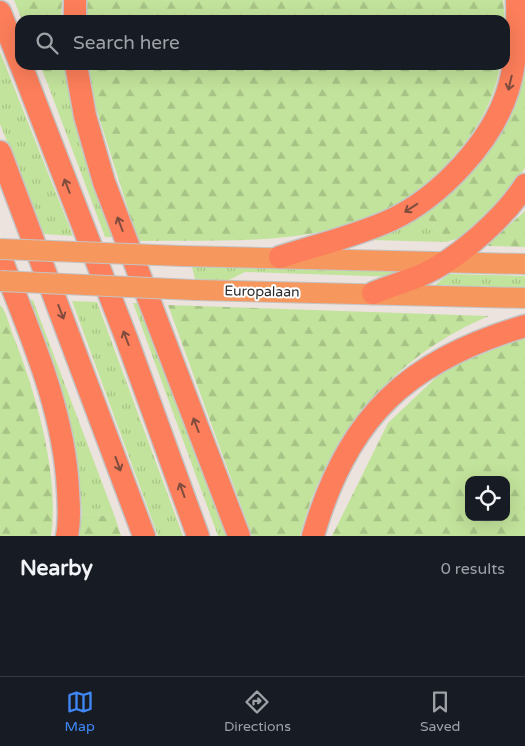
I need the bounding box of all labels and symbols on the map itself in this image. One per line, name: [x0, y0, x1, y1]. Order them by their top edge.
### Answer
one-way arrow: [505, 75, 514, 91]
one-way arrow: [62, 179, 72, 194]
one-way arrow: [405, 203, 419, 213]
one-way arrow: [115, 217, 124, 232]
street label: Europalaan: [224, 282, 300, 301]
one-way arrow: [57, 304, 66, 319]
one-way arrow: [121, 330, 130, 346]
one-way arrow: [191, 418, 201, 433]
one-way arrow: [114, 457, 123, 472]
one-way arrow: [177, 483, 186, 498]

